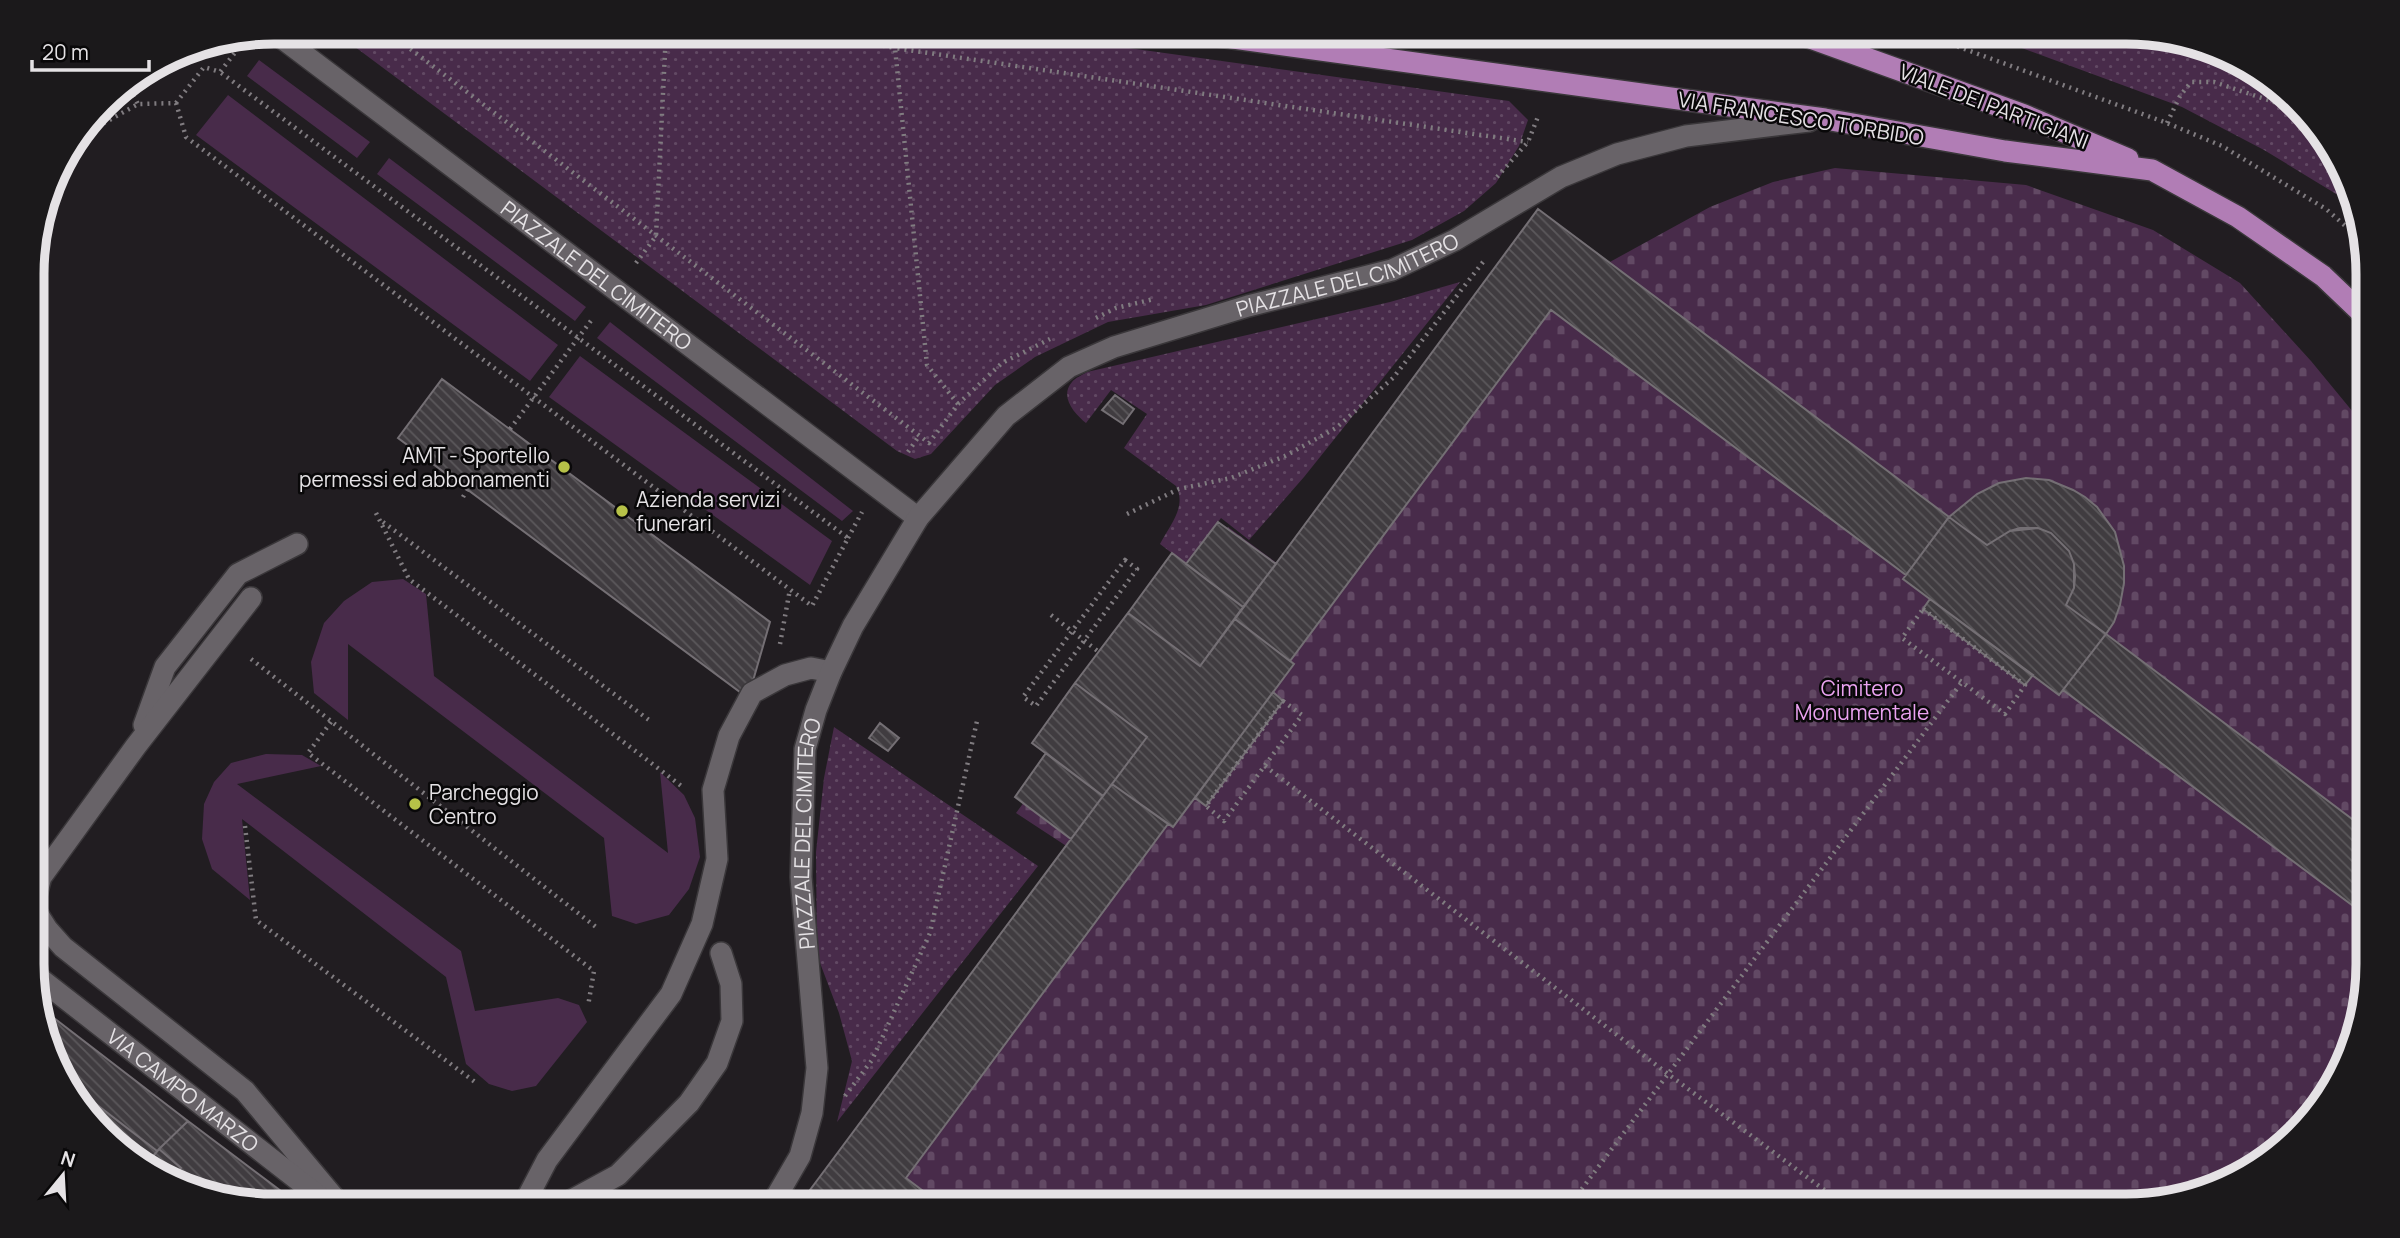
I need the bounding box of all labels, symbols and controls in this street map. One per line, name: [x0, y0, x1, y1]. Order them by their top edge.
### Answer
scale bar: [32, 28, 149, 72]
text: 20 m: [42, 38, 89, 66]
street label: VIALE DEI PARTIGIANI: [1895, 57, 2093, 155]
street label: VIA FRANCESCO TORBIDO: [1676, 85, 1926, 151]
street label: PIAZZALE DEL CIMITERO: [495, 194, 698, 357]
street label: PIAZZALE DEL CIMITERO: [1232, 226, 1463, 323]
place label: AMT - Sportello permessi ed abbonamenti: [299, 441, 550, 493]
marker: AMT - Sportello permessi ed abbonamenti: [556, 459, 572, 475]
place label: Azienda servizi funerari: [636, 485, 780, 537]
marker: Azienda servizi funerari: [614, 503, 630, 519]
park label: Cimitero Monumentale: [1795, 674, 1929, 726]
street label: PIAZZALE DEL CIMITERO: [787, 715, 827, 951]
place label: Parcheggio Centro: [429, 778, 539, 830]
marker: Parcheggio Centro: [407, 796, 423, 812]
street label: VIA CAMPO MARZO: [101, 1022, 265, 1158]
north arrow: [28, 1140, 98, 1210]
text: N: [58, 1144, 79, 1173]

